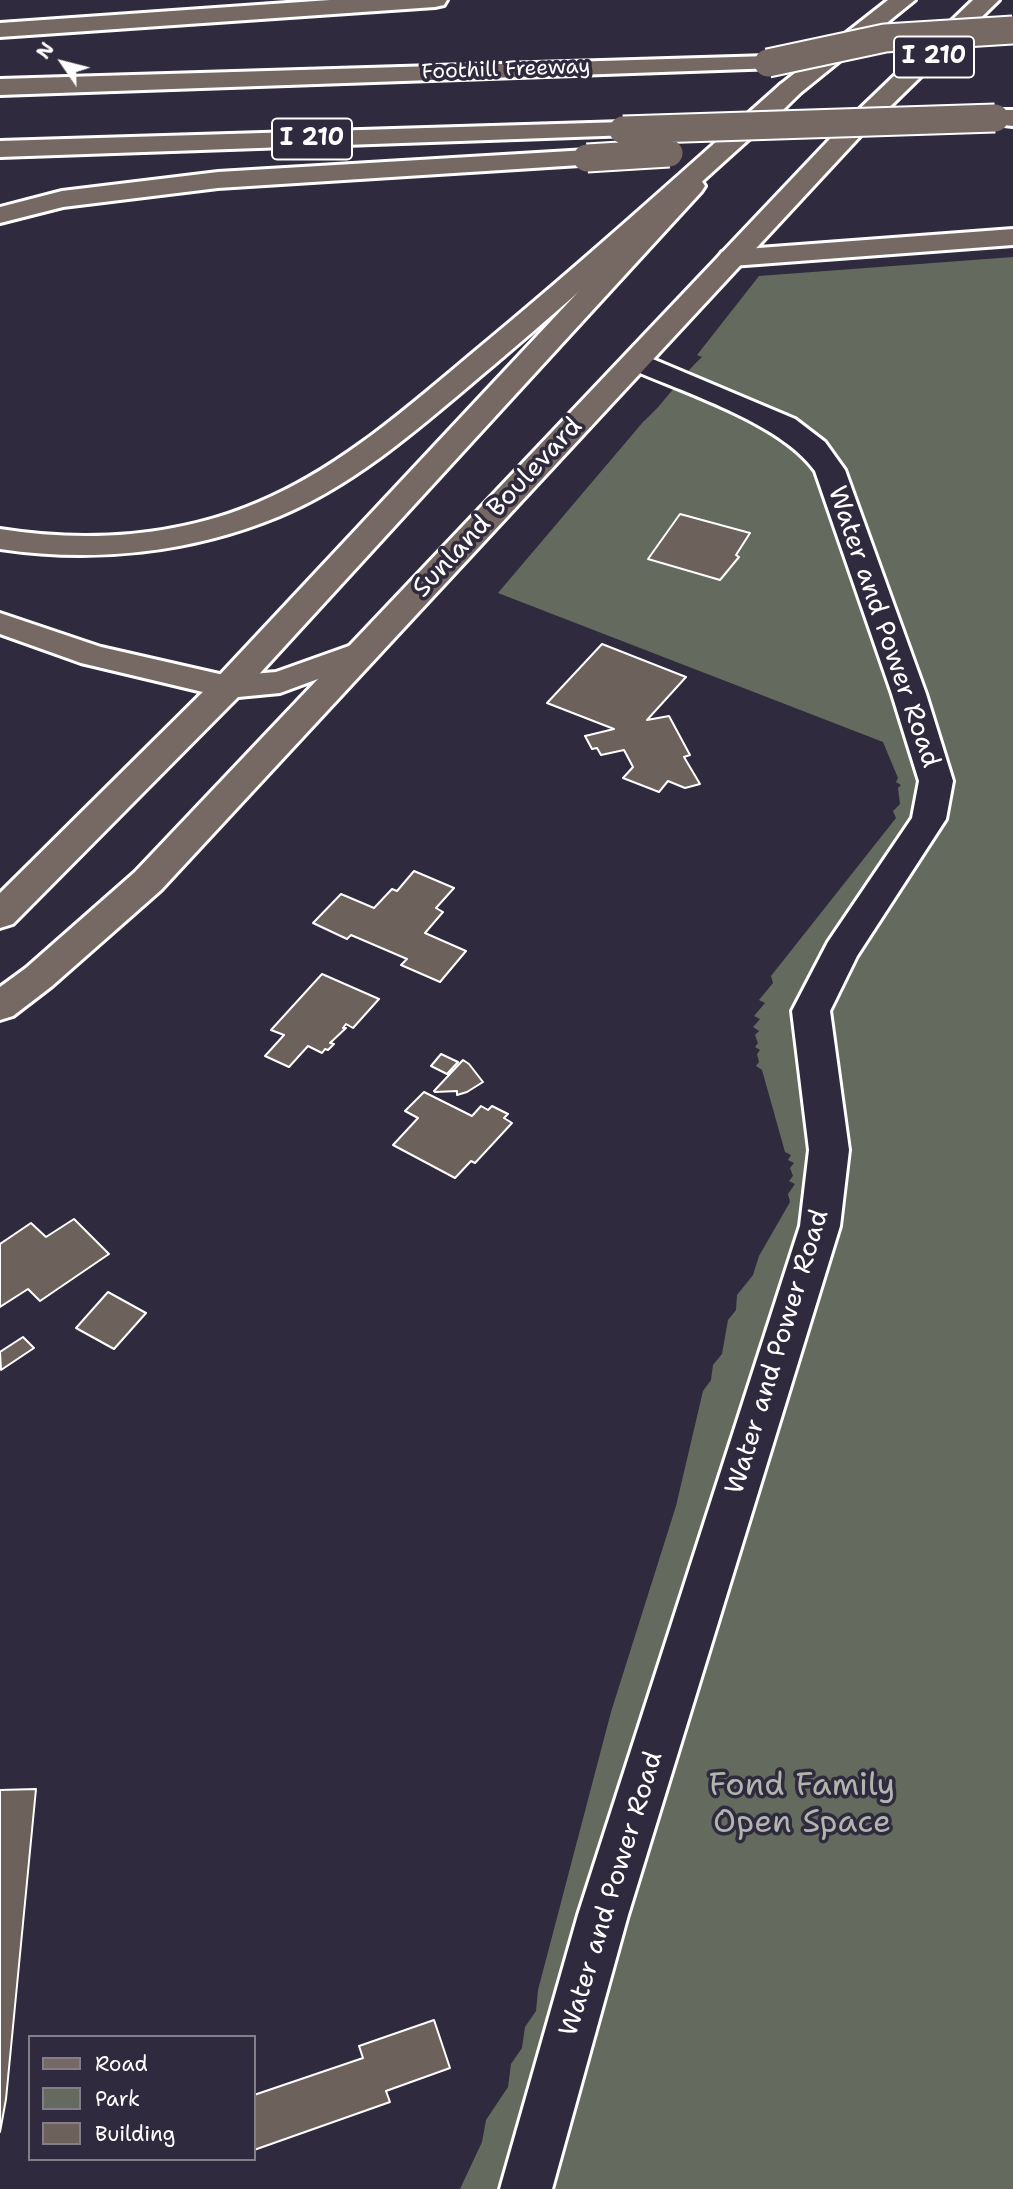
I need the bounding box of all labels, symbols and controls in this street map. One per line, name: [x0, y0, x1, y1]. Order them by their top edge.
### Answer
north arrow: [28, 28, 98, 98]
road number: I 210: [894, 36, 974, 78]
text: N: [31, 37, 60, 64]
street label: Foothill Freeway: [421, 54, 591, 86]
road number: I 210: [272, 119, 352, 160]
street label: Sunland Boulevard: [407, 412, 589, 604]
street label: Water and Power Road: [820, 482, 946, 772]
street label: Water and Power Road: [720, 1206, 836, 1498]
street label: Water and Power Road: [554, 1748, 670, 2040]
park label: Fond Family Open Space: [709, 1768, 895, 1843]
legend: [28, 2035, 256, 2161]
text: Road: [95, 2050, 148, 2078]
text: Park: [95, 2085, 140, 2113]
text: Building: [95, 2120, 175, 2148]

